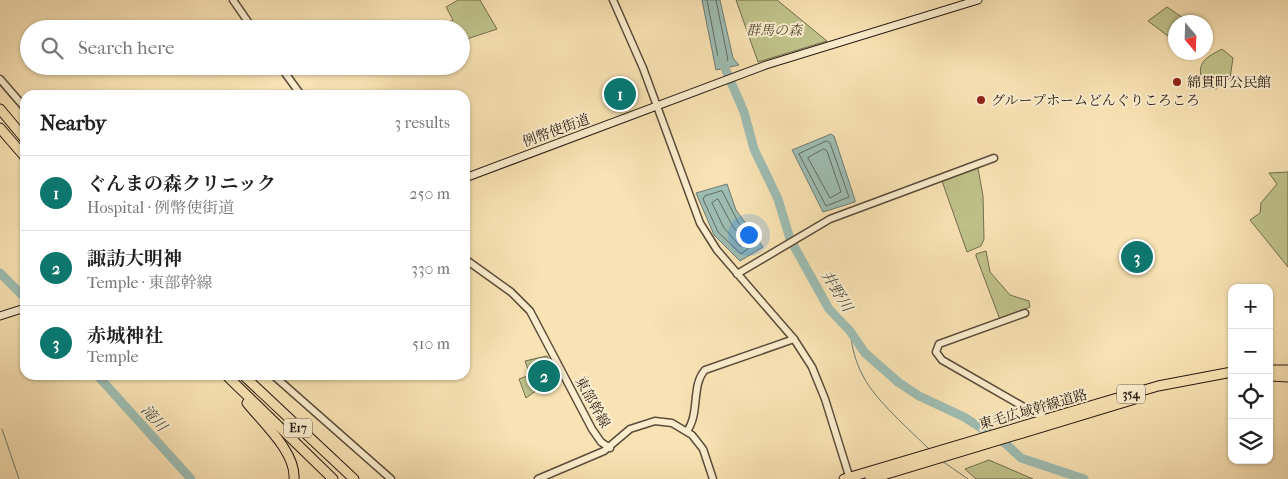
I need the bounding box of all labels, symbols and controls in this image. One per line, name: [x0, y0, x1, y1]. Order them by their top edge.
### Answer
north arrow: [1168, 15, 1213, 60]
search box: [20, 20, 470, 75]
park label: 群馬の森: [746, 22, 804, 39]
icon: search: [38, 34, 66, 62]
text: Search here: [78, 37, 174, 59]
place label: 綿貫町公民館: [1187, 74, 1271, 91]
pin: 1: [604, 75, 636, 113]
marker: 綿貫町公民館: [1171, 76, 1183, 88]
place label: グループホームどんぐりころころ: [991, 92, 1200, 109]
marker: グループホームどんぐりころころ: [975, 94, 987, 106]
text: Nearby: [40, 111, 106, 135]
street label: 例幣使街道: [520, 111, 592, 150]
text: 3 results: [394, 113, 450, 132]
text: ぐんまの森クリニック: [87, 173, 276, 195]
text: 1: [53, 184, 59, 203]
text: 250 m: [409, 184, 450, 203]
text: Hospital · 例幣使街道: [87, 198, 234, 217]
your location: [736, 222, 762, 248]
pin: 3: [1121, 238, 1153, 276]
text: 諏訪大明神: [87, 248, 182, 270]
text: 2: [52, 259, 60, 278]
text: 330 m: [411, 259, 450, 278]
water label: 井野川: [817, 267, 858, 317]
text: Temple · 東部幹線: [87, 273, 213, 292]
map controls: [1228, 284, 1273, 464]
button: +: [1228, 284, 1273, 329]
text: 赤城神社: [87, 325, 163, 347]
button: −: [1228, 329, 1273, 374]
text: 3: [53, 334, 59, 353]
text: 510 m: [412, 334, 450, 353]
text: Temple: [87, 347, 138, 366]
pin: 2: [528, 357, 560, 395]
street label: 東部幹線: [572, 374, 614, 431]
button: locate: [1228, 374, 1273, 419]
road number: 354: [1117, 384, 1145, 404]
street label: 東毛広域幹線道路: [977, 386, 1089, 433]
water label: 滝川: [137, 401, 172, 437]
road number: E17: [284, 418, 312, 438]
button: layers: [1228, 419, 1273, 464]

